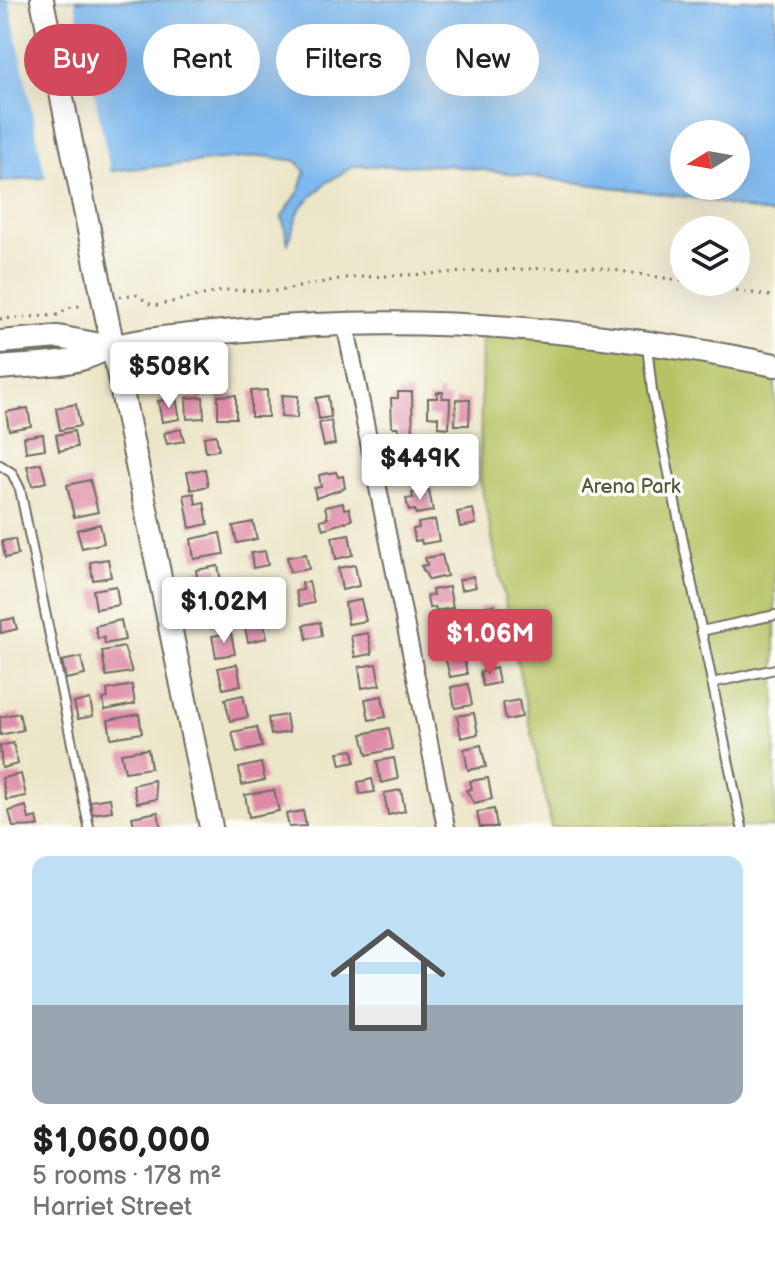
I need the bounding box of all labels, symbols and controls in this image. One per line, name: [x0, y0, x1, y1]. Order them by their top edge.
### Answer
chip: Buy: [24, 24, 127, 96]
chip: Rent: [143, 24, 260, 96]
chip: Filters: [276, 24, 410, 96]
chip: New: [426, 24, 539, 96]
north arrow: [670, 120, 750, 200]
map controls: [670, 120, 750, 296]
button: layers: [670, 216, 750, 296]
pin: $508K: [113, 342, 225, 410]
text: $508K: [128, 352, 210, 383]
pin: $449K: [364, 434, 476, 502]
text: $449K: [380, 444, 460, 475]
park label: Arena Park: [581, 475, 681, 499]
pin: $1.02M: [159, 577, 289, 645]
text: $1.02M: [180, 587, 268, 618]
pin: $1.06M: [425, 609, 555, 677]
text: $1.06M: [446, 619, 534, 650]
icon: home: [316, 908, 460, 1052]
text: $1,060,000: [32, 1120, 210, 1161]
text: 5 rooms · 178 m²: [32, 1161, 221, 1192]
text: Harriet Street: [32, 1192, 192, 1223]

